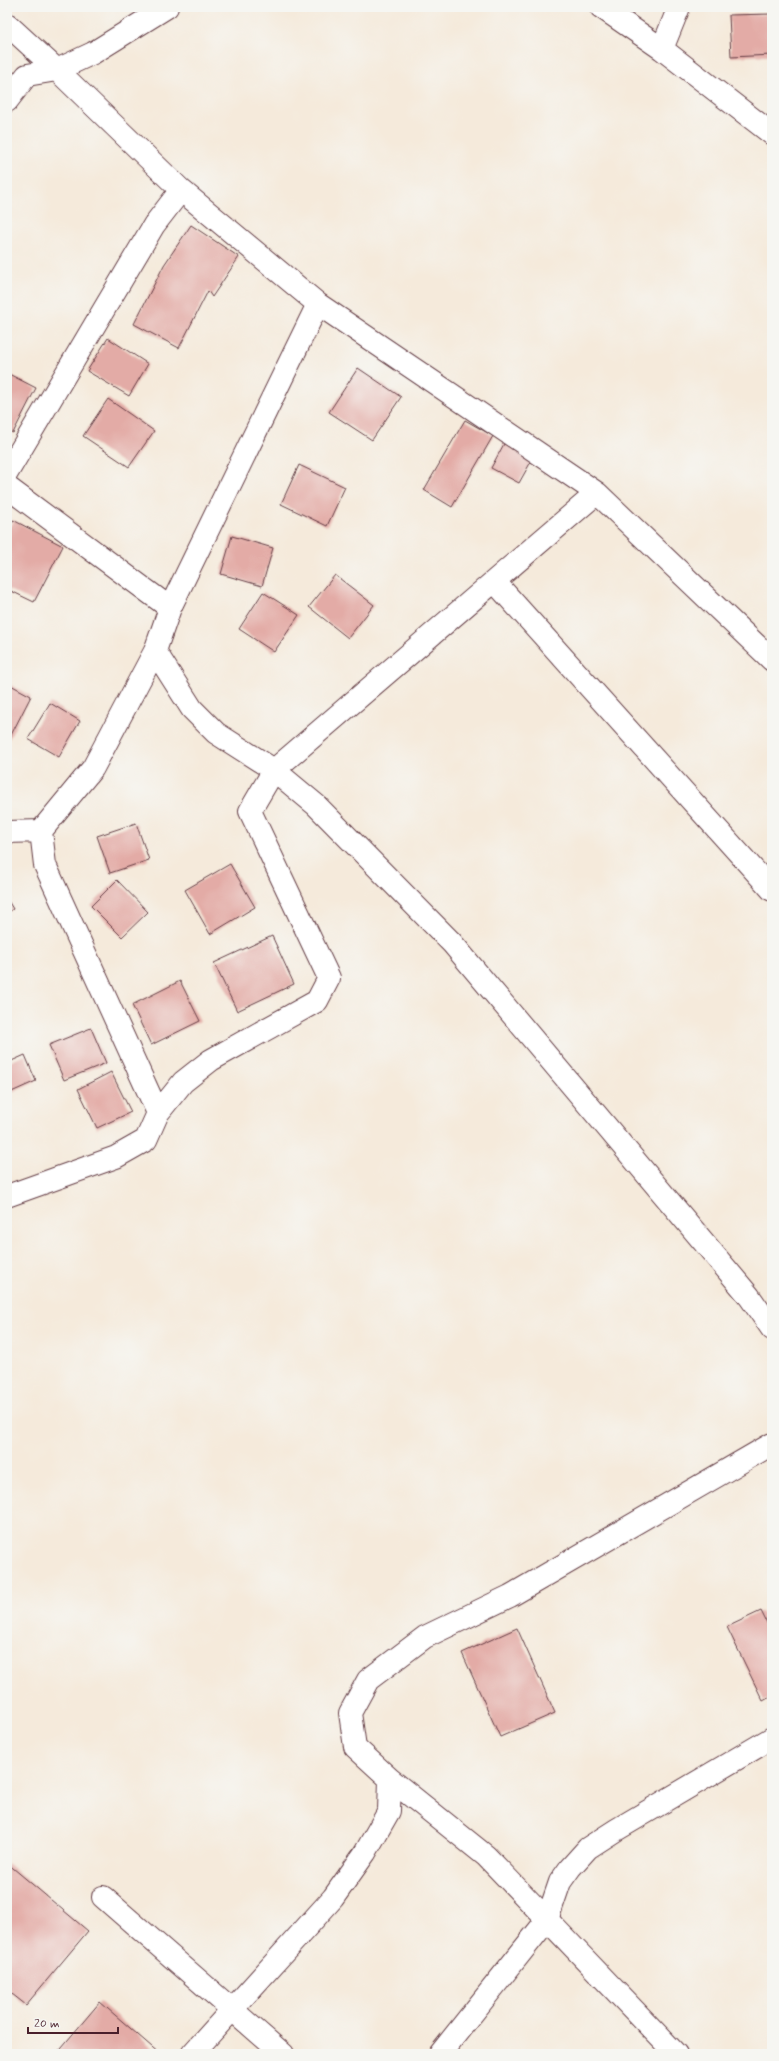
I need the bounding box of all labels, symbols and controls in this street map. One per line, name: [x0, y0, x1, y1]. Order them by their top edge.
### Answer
scale bar: [28, 2009, 118, 2035]
text: 20 m: [34, 2016, 60, 2032]

